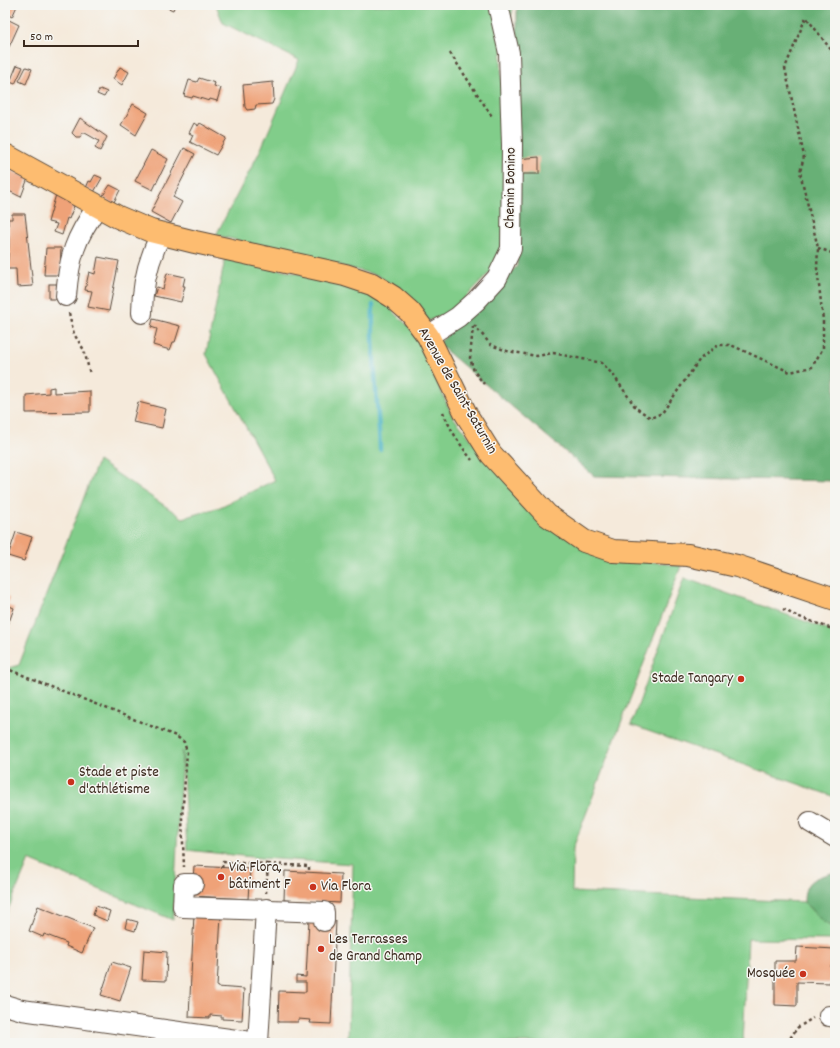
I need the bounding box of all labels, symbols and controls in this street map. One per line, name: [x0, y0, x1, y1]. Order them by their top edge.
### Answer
scale bar: [24, 22, 138, 48]
text: 50 m: [30, 29, 53, 46]
street label: Chemin Bonino: [499, 147, 523, 229]
street label: Avenue de Saint-Saturnin: [412, 323, 502, 459]
place label: Stade Tangary: [652, 668, 734, 690]
marker: Stade Tangary: [736, 674, 746, 684]
place label: Stade et piste d'athlétisme: [79, 762, 159, 801]
marker: Stade et piste d'athlétisme: [66, 777, 76, 787]
place label: Via Flora, bâtiment F: [229, 857, 291, 896]
marker: Via Flora, bâtiment F: [216, 872, 226, 882]
place label: Via Flora: [321, 876, 372, 898]
marker: Via Flora: [308, 882, 318, 892]
place label: Les Terrasses de Grand Champ: [329, 929, 422, 968]
marker: Les Terrasses de Grand Champ: [316, 944, 326, 954]
place label: Mosquée: [747, 963, 795, 985]
marker: Mosquée: [798, 969, 808, 979]

